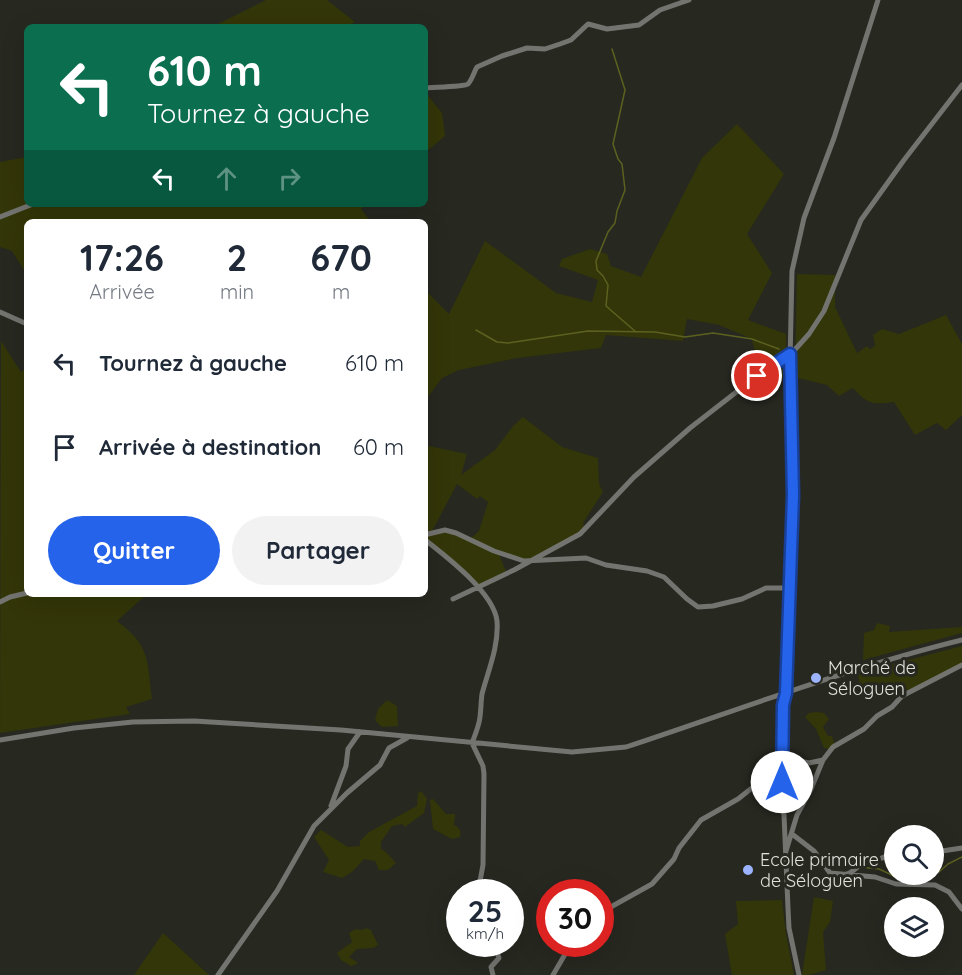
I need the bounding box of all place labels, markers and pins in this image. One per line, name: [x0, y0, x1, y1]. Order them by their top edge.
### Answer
pin: [731, 350, 782, 401]
place label: Marché de Séloguen: [828, 656, 916, 700]
marker: Marché de Séloguen: [809, 671, 823, 685]
place label: Ecole primaire de Séloguen: [760, 848, 879, 892]
marker: Ecole primaire de Séloguen: [741, 863, 755, 877]

